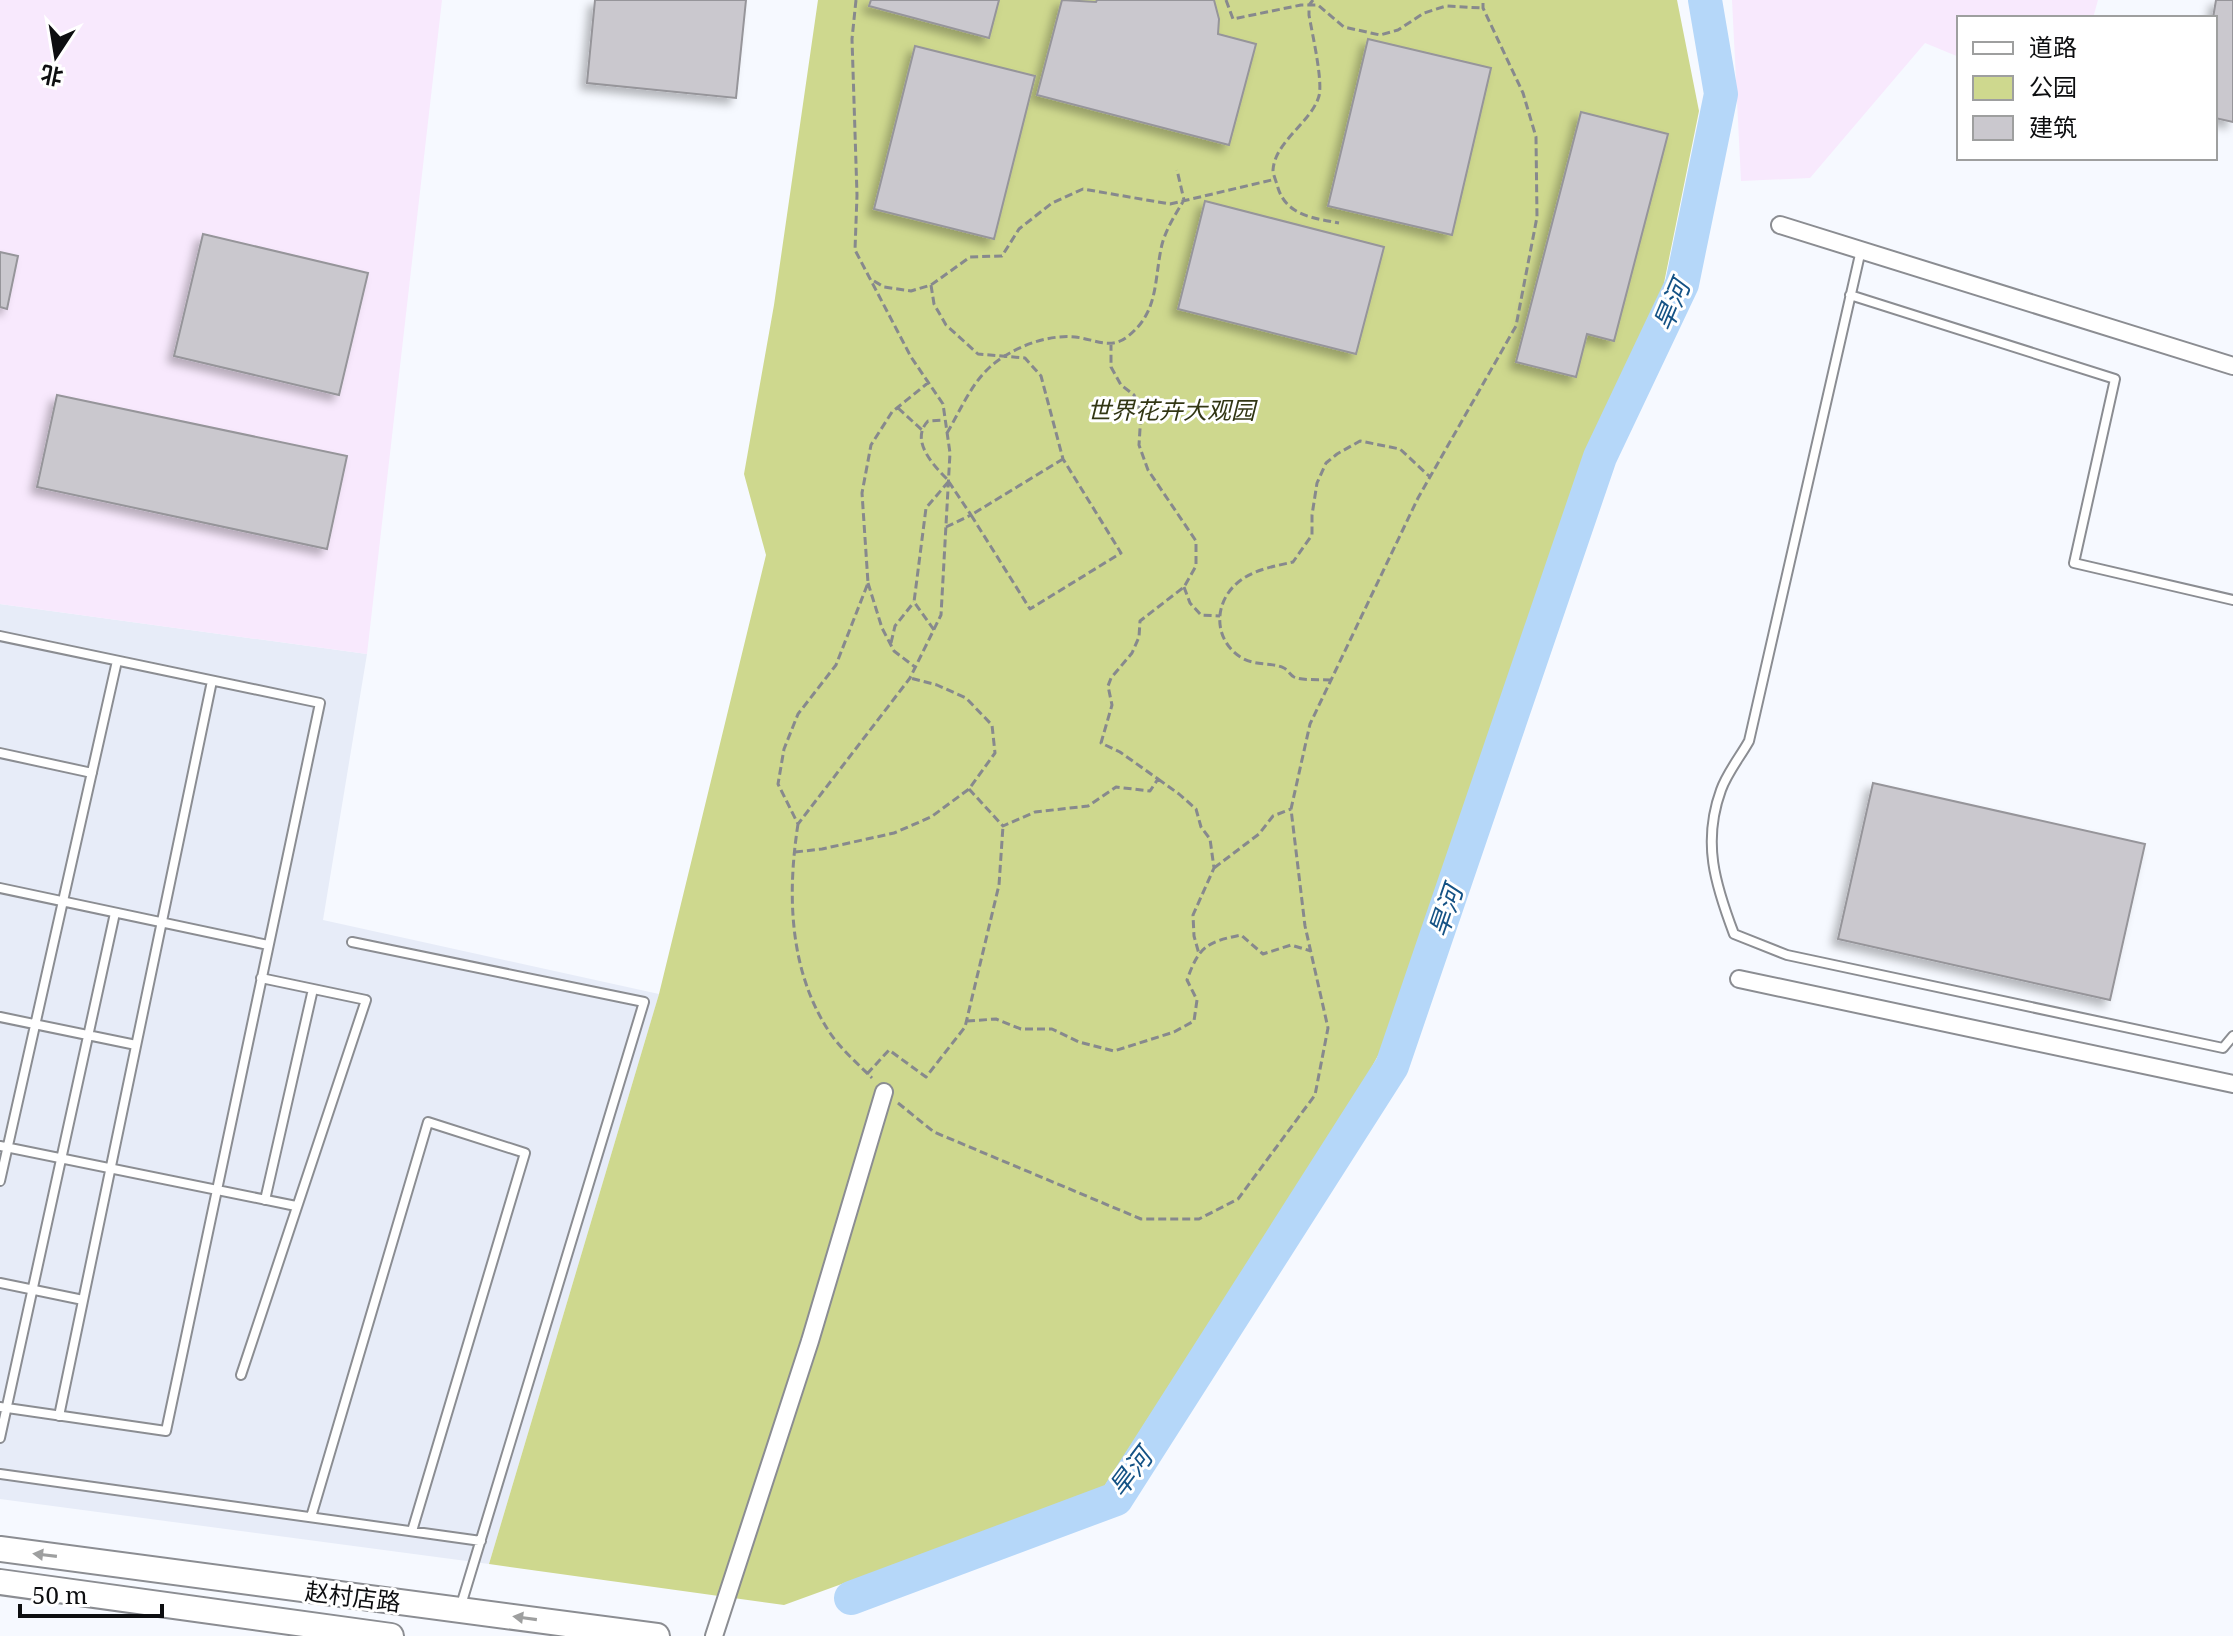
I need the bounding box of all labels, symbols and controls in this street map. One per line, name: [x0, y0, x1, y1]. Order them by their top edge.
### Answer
north arrow: [16, 16, 96, 96]
legend: [1957, 16, 2217, 160]
text: 道路: [2029, 30, 2077, 63]
text: 北: [38, 60, 66, 94]
text: 公园: [2029, 70, 2077, 103]
text: 建筑: [2029, 110, 2077, 143]
water label: 旱河: [1644, 269, 1700, 336]
park label: 世界花卉大观园: [1087, 393, 1258, 426]
water label: 旱河: [1420, 876, 1472, 941]
water label: 旱河: [1100, 1436, 1163, 1504]
one-way arrow: [32, 1548, 57, 1561]
scale bar: [20, 1568, 162, 1618]
street label: 赵村店路: [303, 1574, 403, 1618]
text: 50 m: [32, 1578, 88, 1611]
one-way arrow: [512, 1612, 537, 1625]

